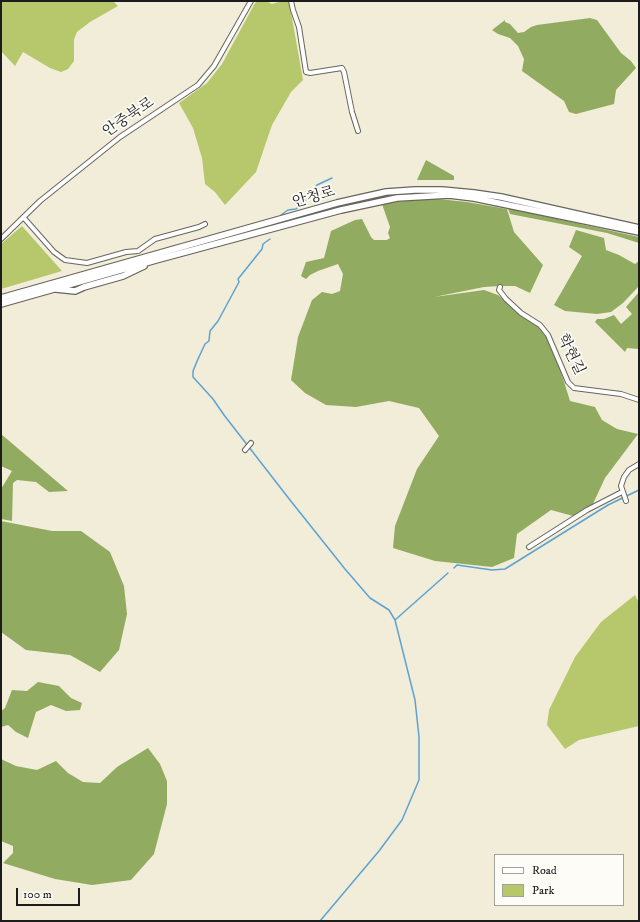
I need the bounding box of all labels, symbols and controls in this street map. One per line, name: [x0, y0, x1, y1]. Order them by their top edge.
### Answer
street label: 안중북로: [100, 94, 158, 142]
street label: 안청로: [291, 183, 337, 213]
street label: 학현길: [552, 332, 588, 378]
legend: [494, 854, 624, 906]
text: Road: [532, 863, 557, 878]
scale bar: [18, 880, 82, 906]
text: Park: [532, 883, 554, 898]
text: 100 m: [23, 887, 52, 902]

